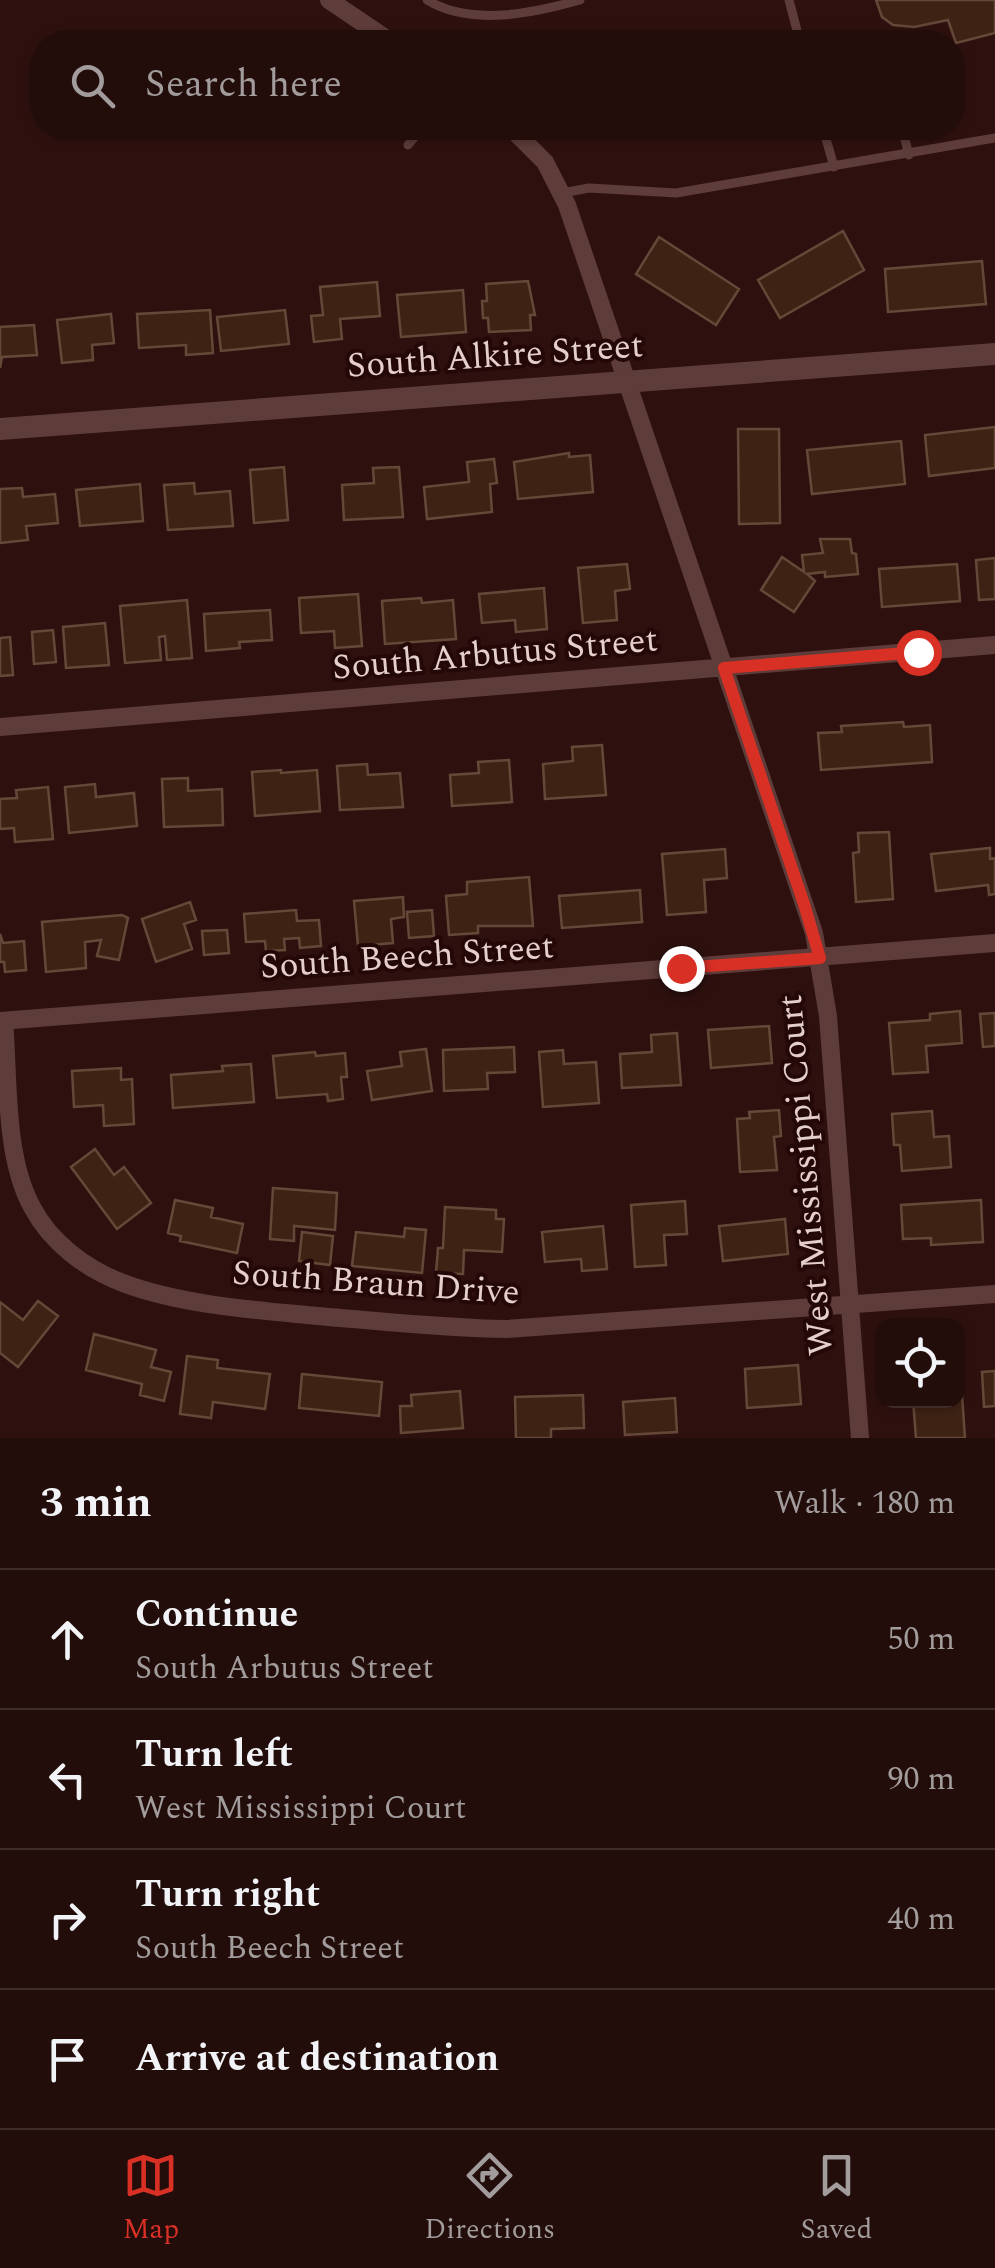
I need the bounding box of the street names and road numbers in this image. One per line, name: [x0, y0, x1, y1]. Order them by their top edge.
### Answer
street label: South Alkire Street: [345, 319, 645, 393]
street label: South Arbutus Street: [330, 613, 660, 695]
street label: South Beech Street: [258, 920, 556, 994]
street label: West Mississippi Court: [764, 992, 848, 1358]
street label: South Braun Drive: [230, 1247, 522, 1319]

